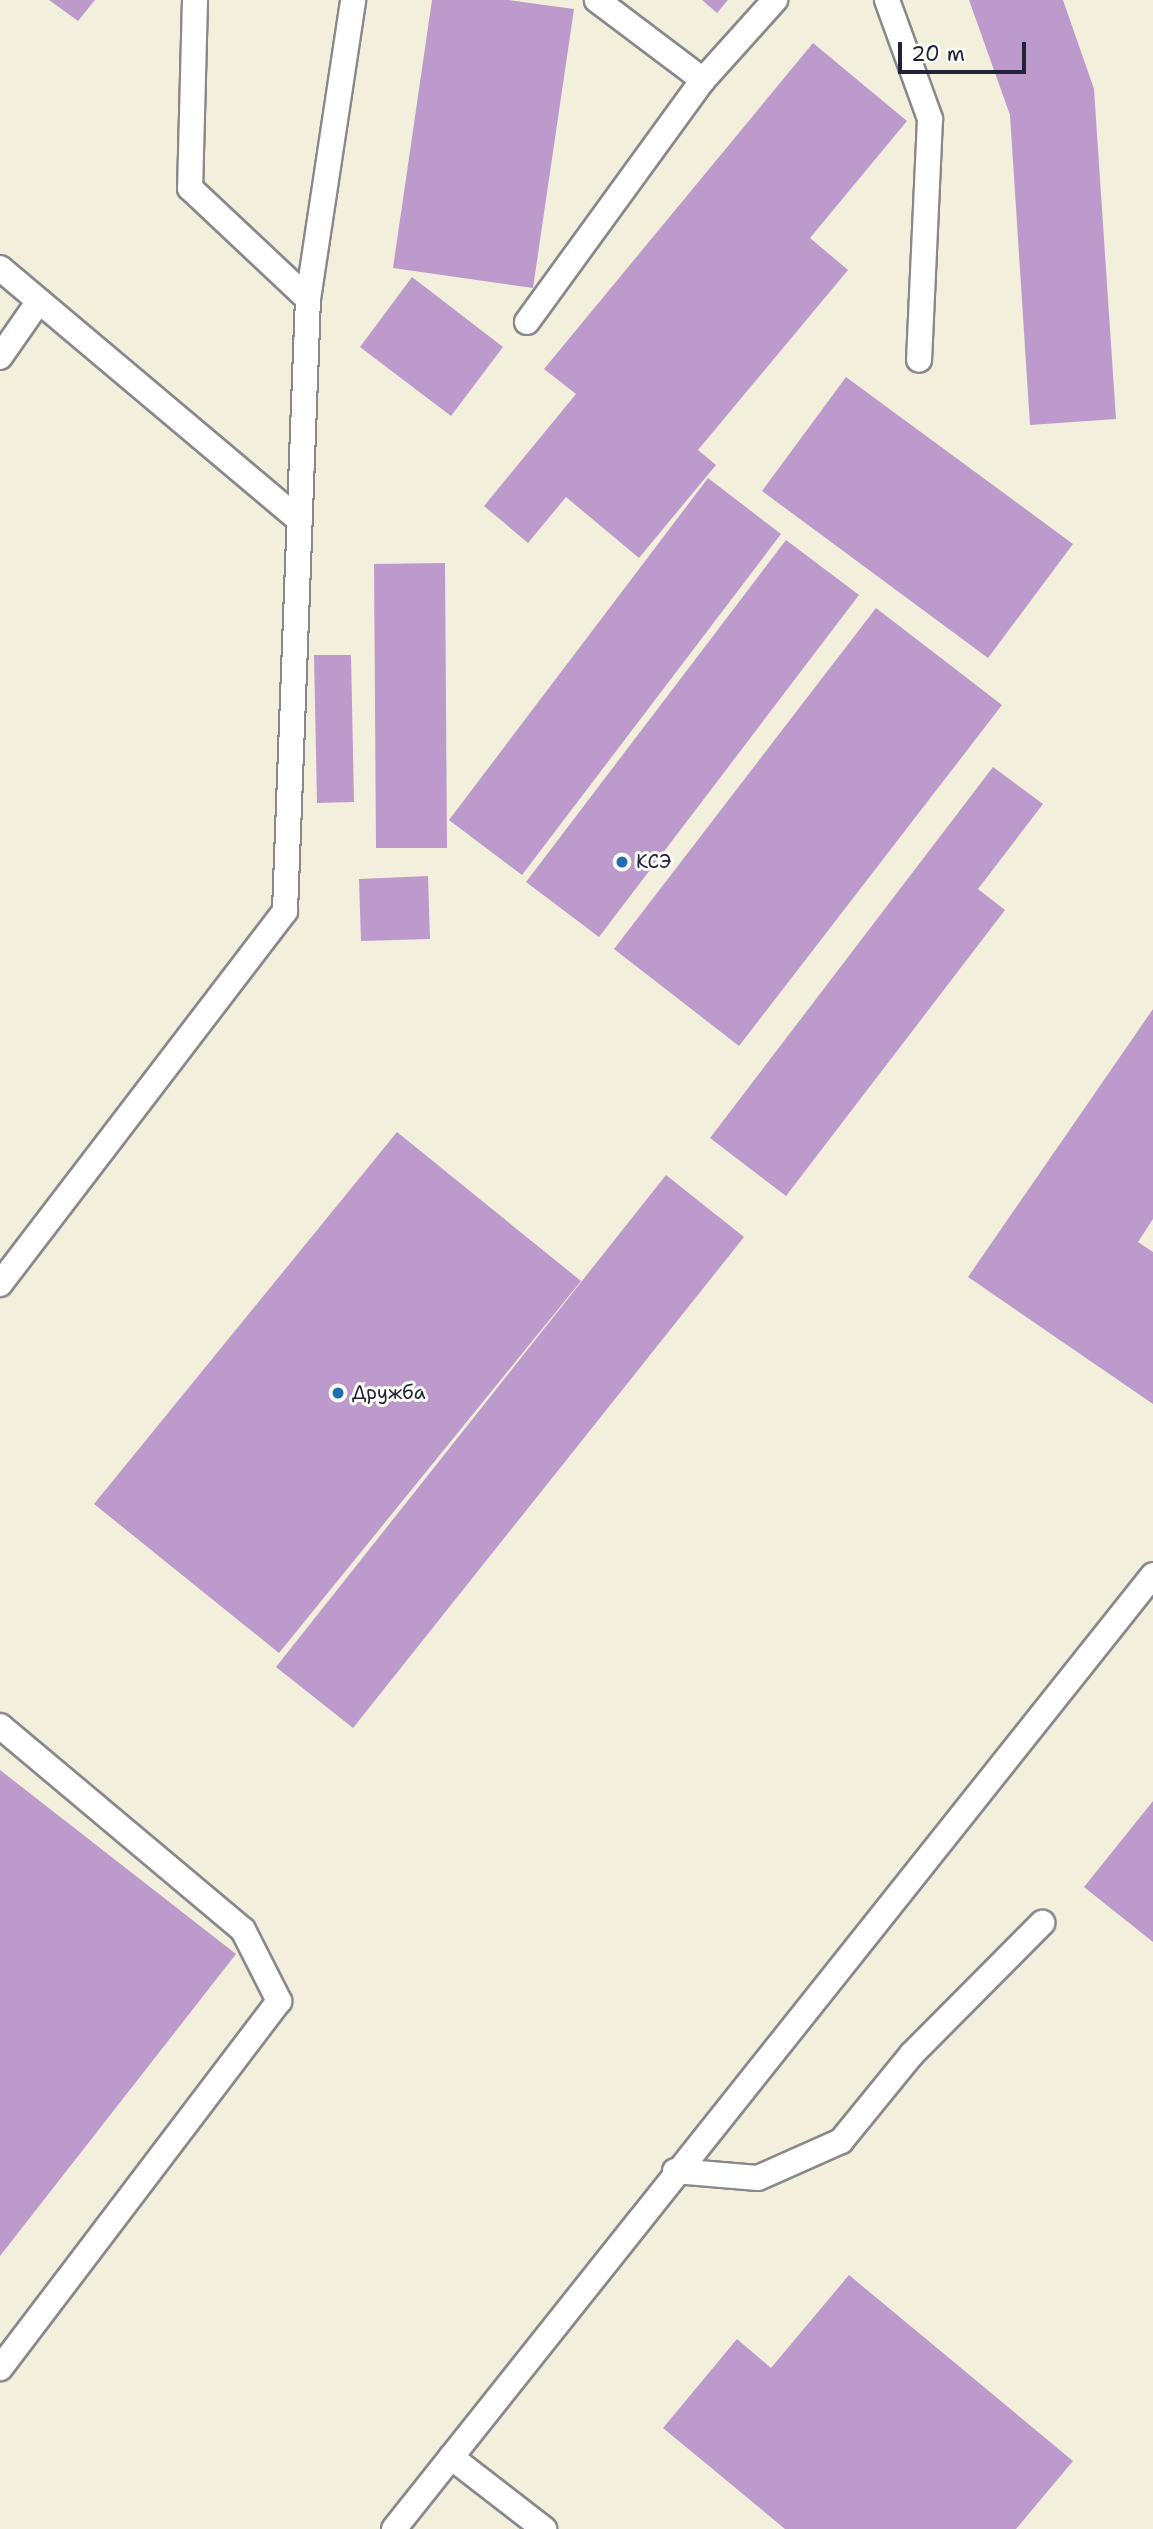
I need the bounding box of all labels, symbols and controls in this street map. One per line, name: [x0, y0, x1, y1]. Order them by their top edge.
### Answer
scale bar: [901, 28, 1029, 72]
text: 20 m: [911, 40, 965, 68]
place label: КСЭ: [636, 851, 671, 873]
marker: КСЭ: [614, 854, 630, 870]
place label: Дружба: [352, 1382, 425, 1404]
marker: Дружба: [330, 1385, 346, 1401]

